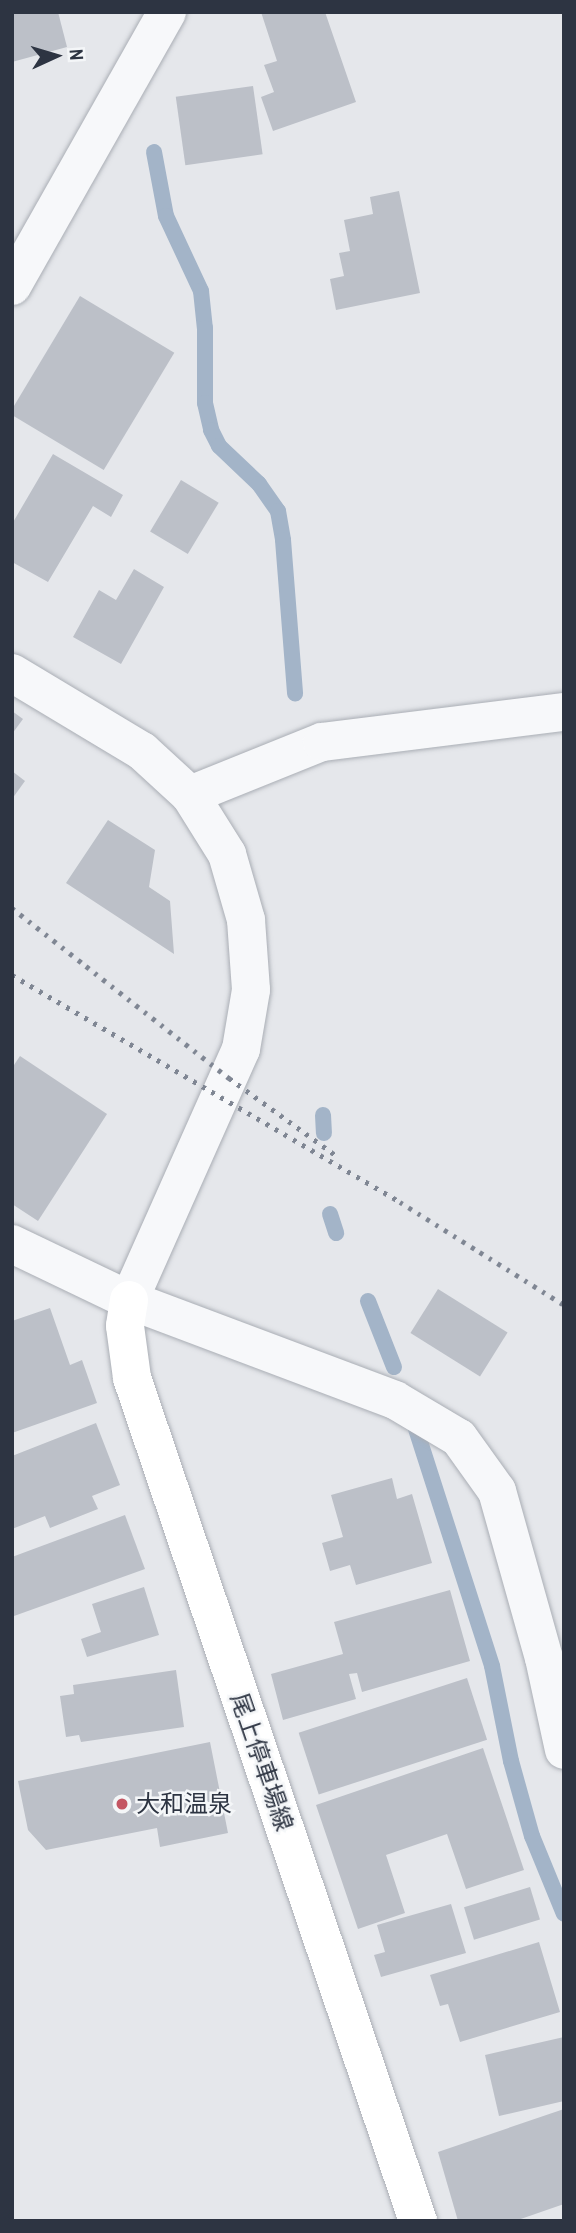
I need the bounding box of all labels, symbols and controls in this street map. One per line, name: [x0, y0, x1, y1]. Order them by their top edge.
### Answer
north arrow: [21, 21, 91, 91]
text: N: [64, 48, 90, 61]
street label: 尾上停車場線: [225, 1689, 299, 1835]
place label: 大和温泉: [136, 1790, 232, 1818]
marker: 大和温泉: [114, 1796, 130, 1812]

